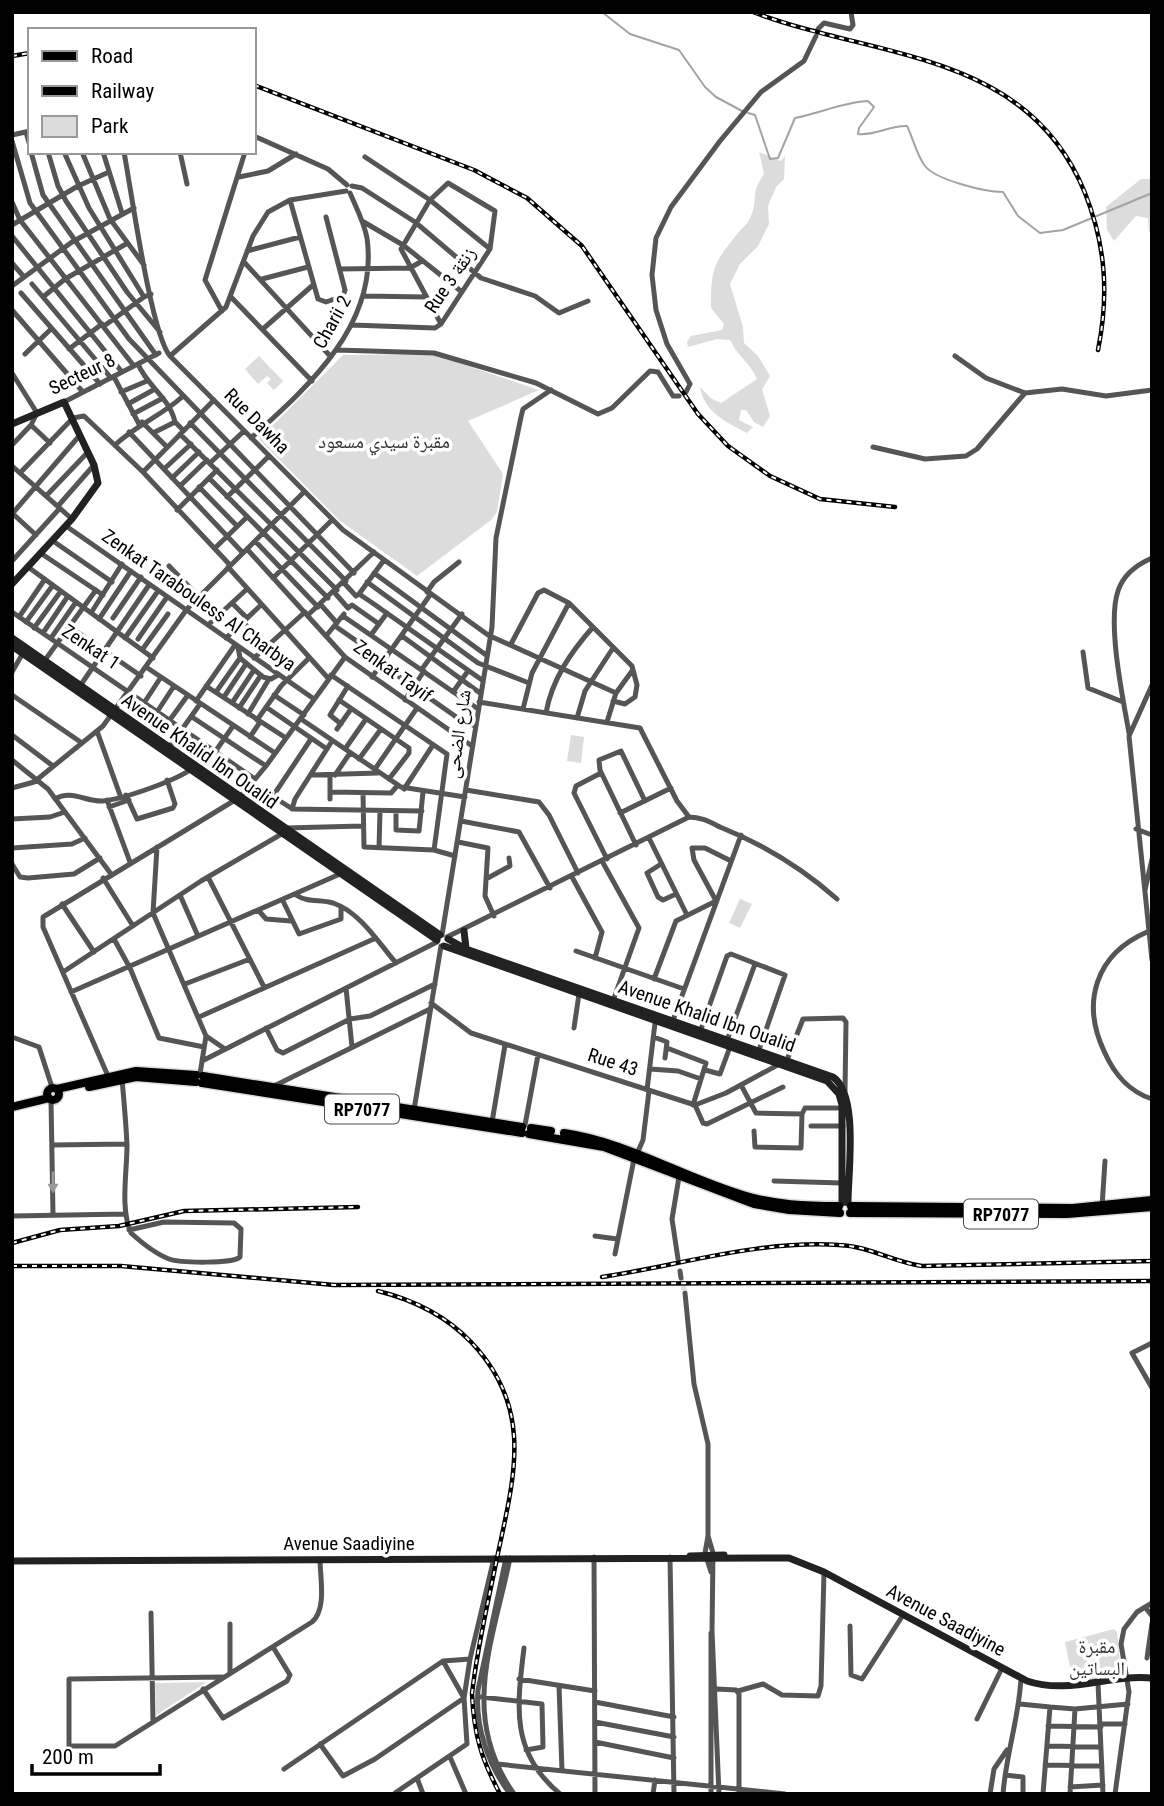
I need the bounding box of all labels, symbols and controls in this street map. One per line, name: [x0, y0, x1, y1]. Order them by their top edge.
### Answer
legend: [28, 28, 256, 154]
text: Road: [91, 44, 133, 68]
text: Railway: [91, 79, 154, 103]
text: Park: [91, 114, 129, 138]
street label: Rue 3 زنقة: [420, 243, 480, 317]
street label: Charii 2: [308, 291, 356, 353]
street label: Secteur 8: [45, 348, 119, 400]
street label: Rue Dawha: [219, 383, 295, 459]
park label: مقبرة سيدي مسعود: [318, 430, 450, 456]
street label: Zenkat Tarabouless Al Charbya: [98, 524, 300, 676]
street label: Zenkat 1: [58, 619, 124, 675]
street label: Zenkat Tayif: [349, 635, 437, 707]
street label: Avenue Khalid Ibn Oualid: [117, 688, 283, 814]
street label: شارع الضحى: [440, 688, 476, 780]
street label: Avenue Khalid Ibn Oualid: [615, 975, 799, 1057]
street label: Rue 43: [585, 1043, 641, 1081]
road number: RP7077: [325, 1094, 399, 1124]
one-way arrow: [47, 1171, 59, 1193]
road number: RP7077: [964, 1199, 1038, 1228]
street label: Avenue Saadiyine: [283, 1532, 415, 1555]
street label: Avenue Saadiyine: [883, 1579, 1009, 1661]
park label: مقبرة البساتين: [1069, 1635, 1125, 1680]
scale bar: [32, 1732, 159, 1776]
text: 200 m: [42, 1745, 94, 1769]

